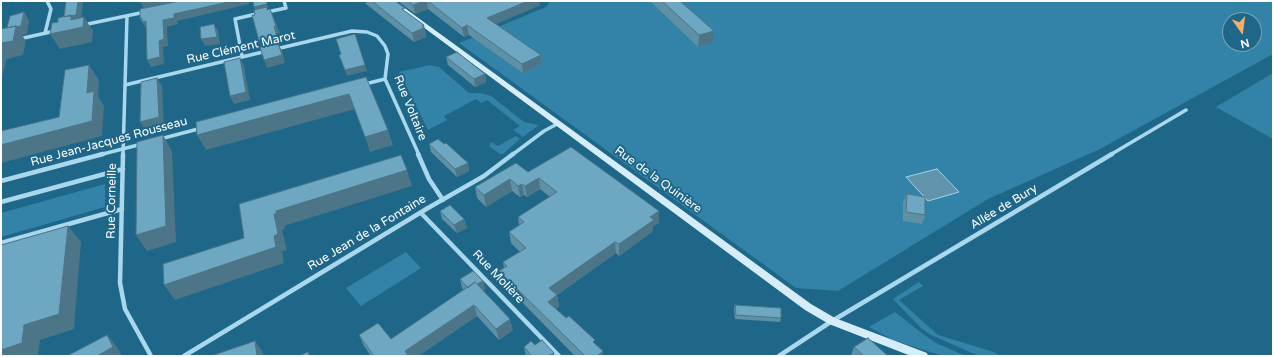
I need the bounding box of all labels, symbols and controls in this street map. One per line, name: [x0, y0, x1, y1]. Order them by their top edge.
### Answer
north arrow: [1222, 12, 1262, 52]
street label: Rue Clément Marot: [185, 28, 297, 68]
text: N: [1239, 36, 1251, 51]
street label: Rue Voltaire: [390, 73, 430, 143]
street label: Rue Jean-Jacques Rousseau: [29, 114, 189, 170]
street label: Rue de la Quinière: [612, 144, 704, 216]
street label: Rue Corneille: [104, 163, 120, 239]
street label: Allée de Bury: [968, 181, 1040, 233]
street label: Rue Jean de la Fontaine: [305, 192, 429, 274]
street label: Rue Molière: [469, 247, 527, 307]

